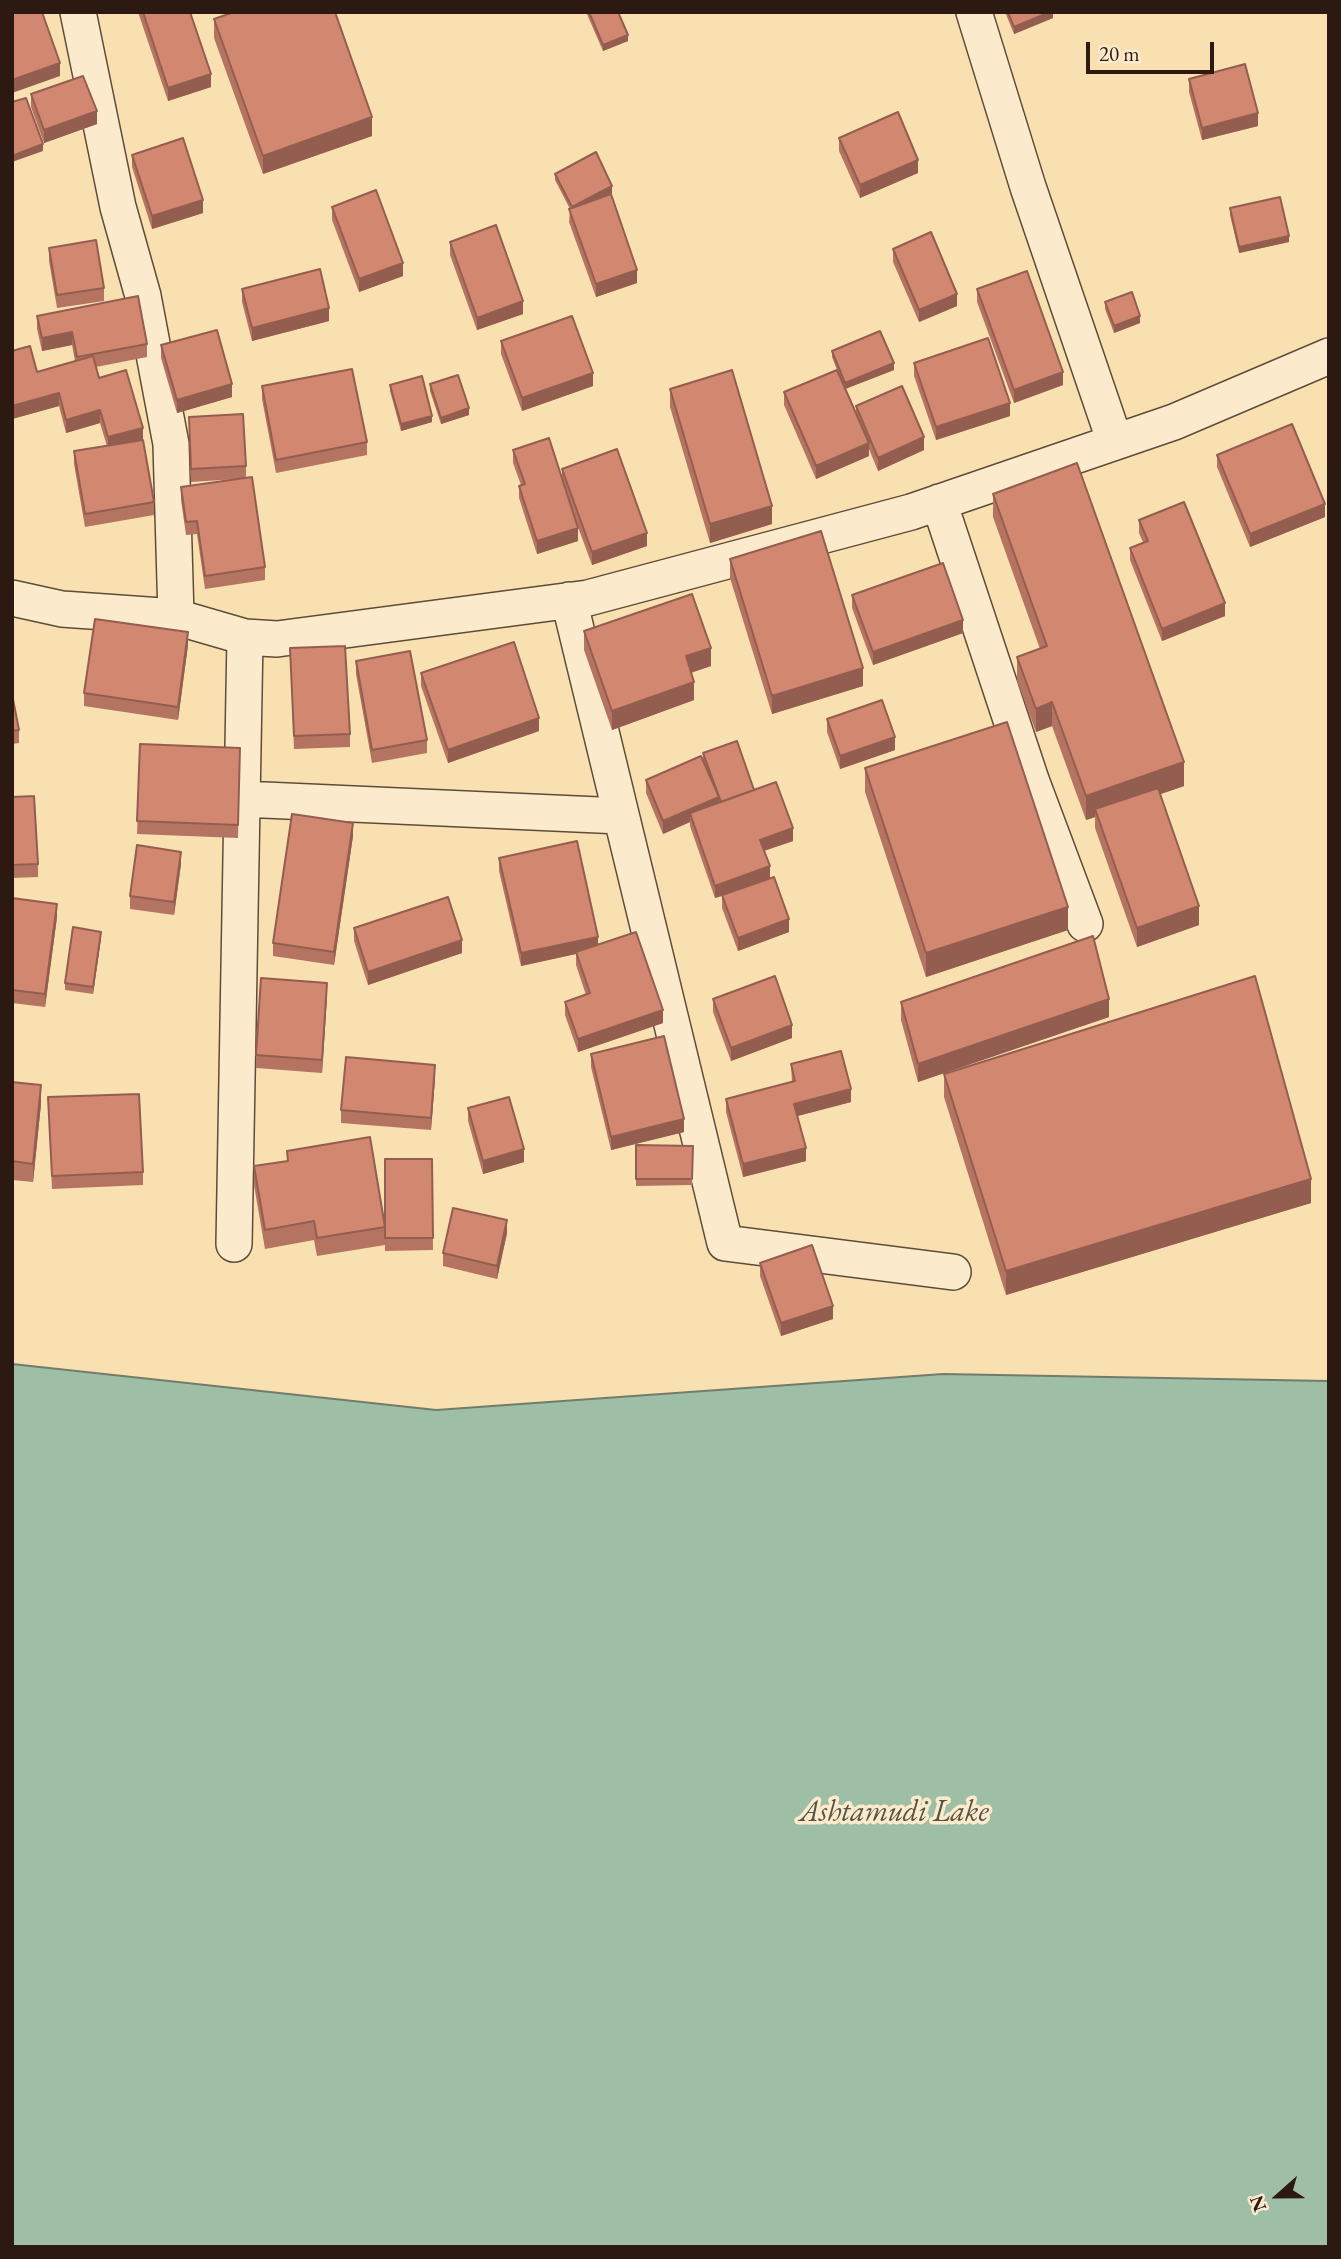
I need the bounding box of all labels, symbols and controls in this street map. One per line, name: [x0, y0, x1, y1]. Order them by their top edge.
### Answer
scale bar: [1089, 28, 1217, 72]
text: 20 m: [1099, 40, 1140, 67]
water label: Ashtamudi Lake: [799, 1795, 989, 1831]
north arrow: [1243, 2161, 1313, 2231]
text: N: [1244, 2192, 1272, 2215]

